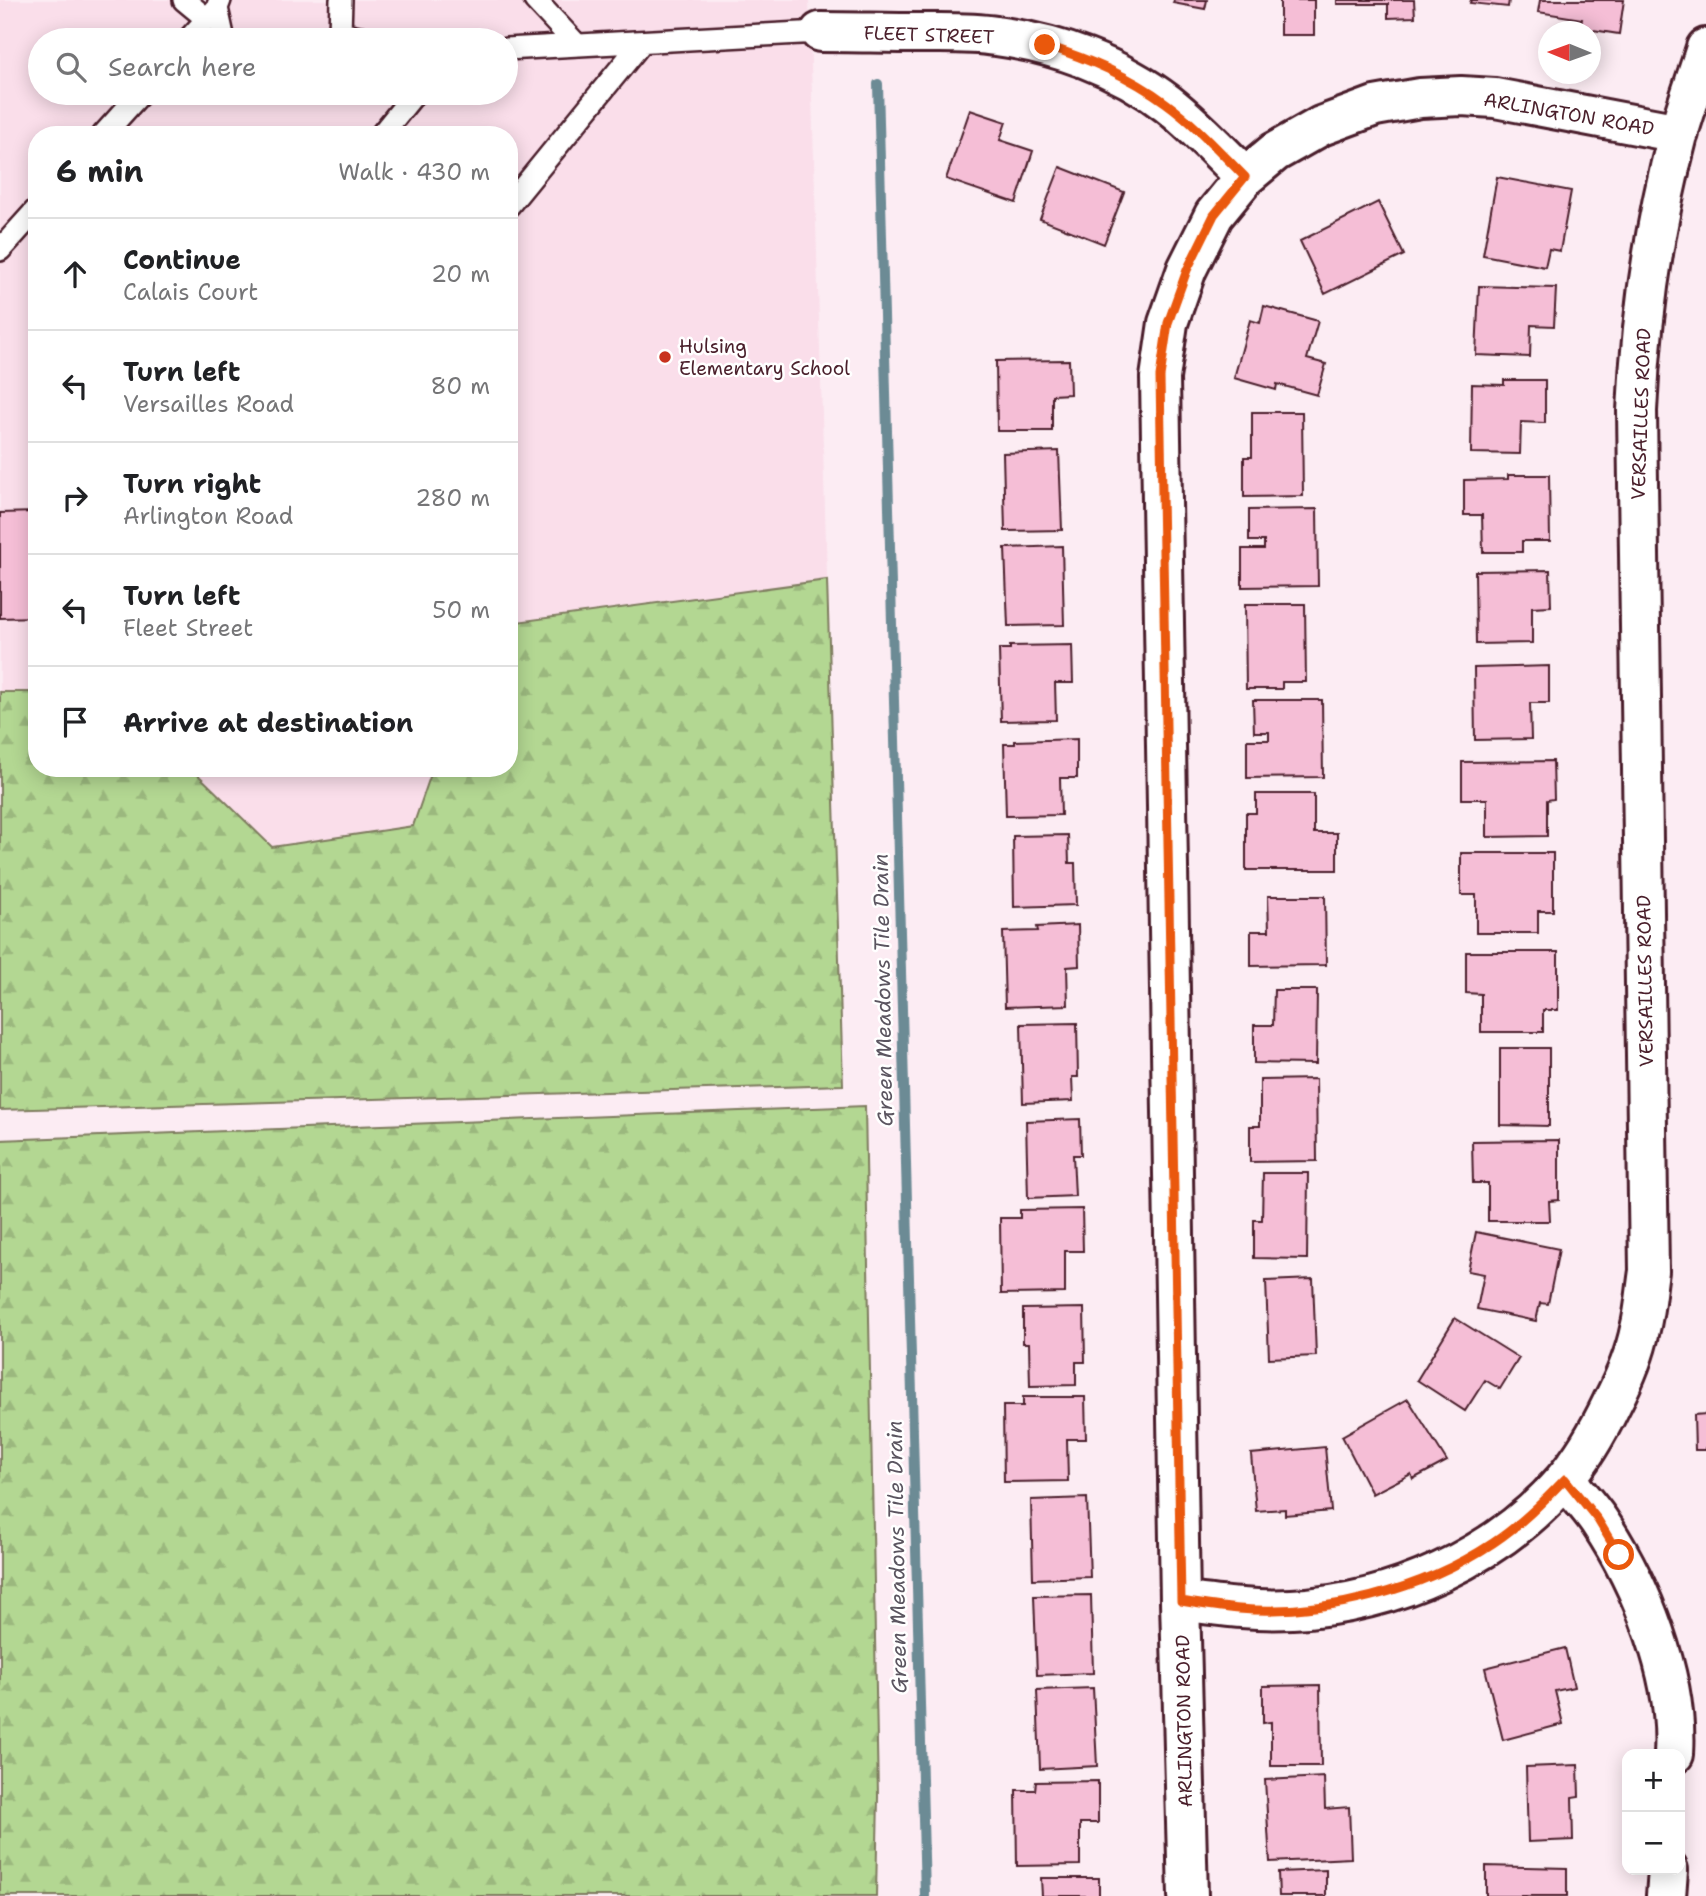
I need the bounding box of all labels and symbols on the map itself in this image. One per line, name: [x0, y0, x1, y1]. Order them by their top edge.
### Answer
street label: FLEET STREET: [863, 20, 995, 50]
north arrow: [1538, 21, 1601, 84]
route end: [1029, 29, 1060, 60]
street label: ARLINGTON ROAD: [1482, 87, 1656, 141]
street label: VERSAILLES ROAD: [1625, 327, 1657, 501]
place label: Hulsing Elementary School: [679, 334, 850, 381]
marker: Hulsing Elementary School: [657, 349, 673, 365]
water label: Green Meadows Tile Drain: [867, 853, 899, 1127]
street label: VERSAILLES ROAD: [1631, 895, 1659, 1067]
water label: Green Meadows Tile Drain: [881, 1420, 913, 1694]
route start: [1603, 1539, 1634, 1570]
street label: ARLINGTON ROAD: [1170, 1634, 1198, 1808]

